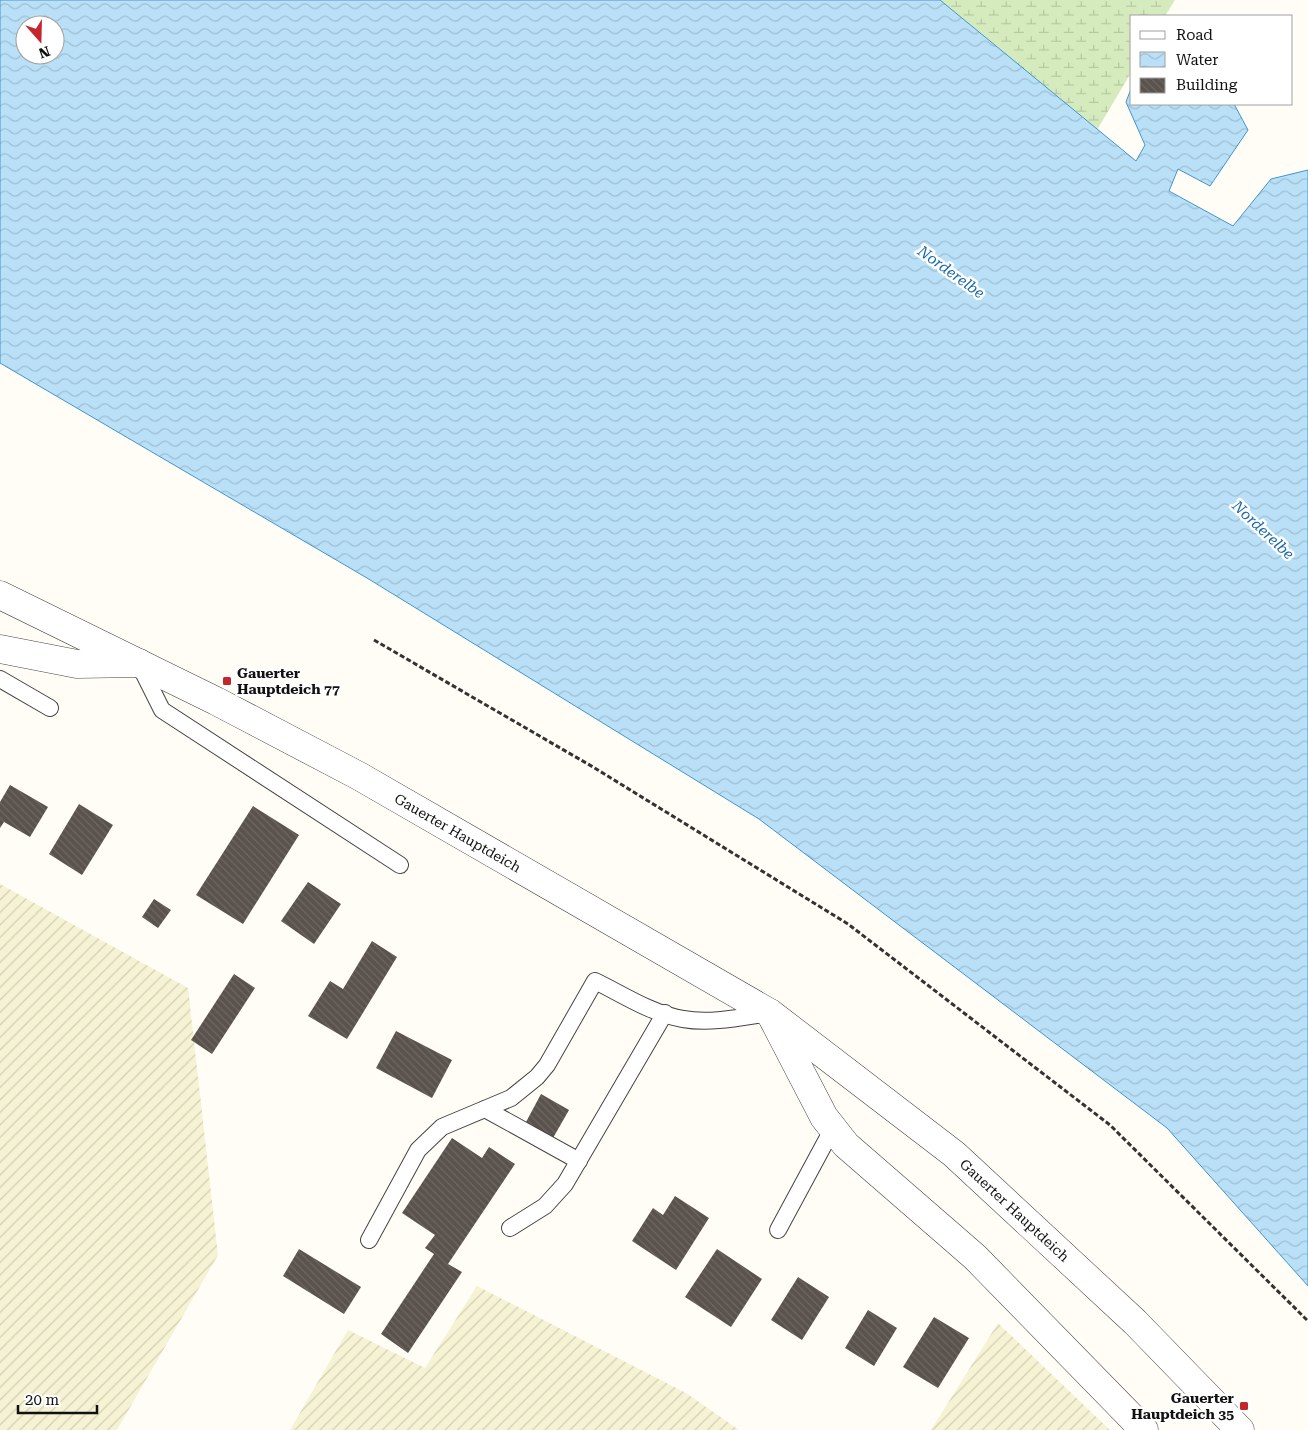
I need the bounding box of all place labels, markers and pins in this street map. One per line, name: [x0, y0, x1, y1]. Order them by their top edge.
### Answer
place label: Gauerter Hauptdeich 77: [237, 665, 340, 697]
marker: Gauerter Hauptdeich 77: [221, 675, 233, 687]
place label: Gauerter Hauptdeich 35: [1131, 1390, 1235, 1422]
marker: Gauerter Hauptdeich 35: [1238, 1400, 1250, 1412]

